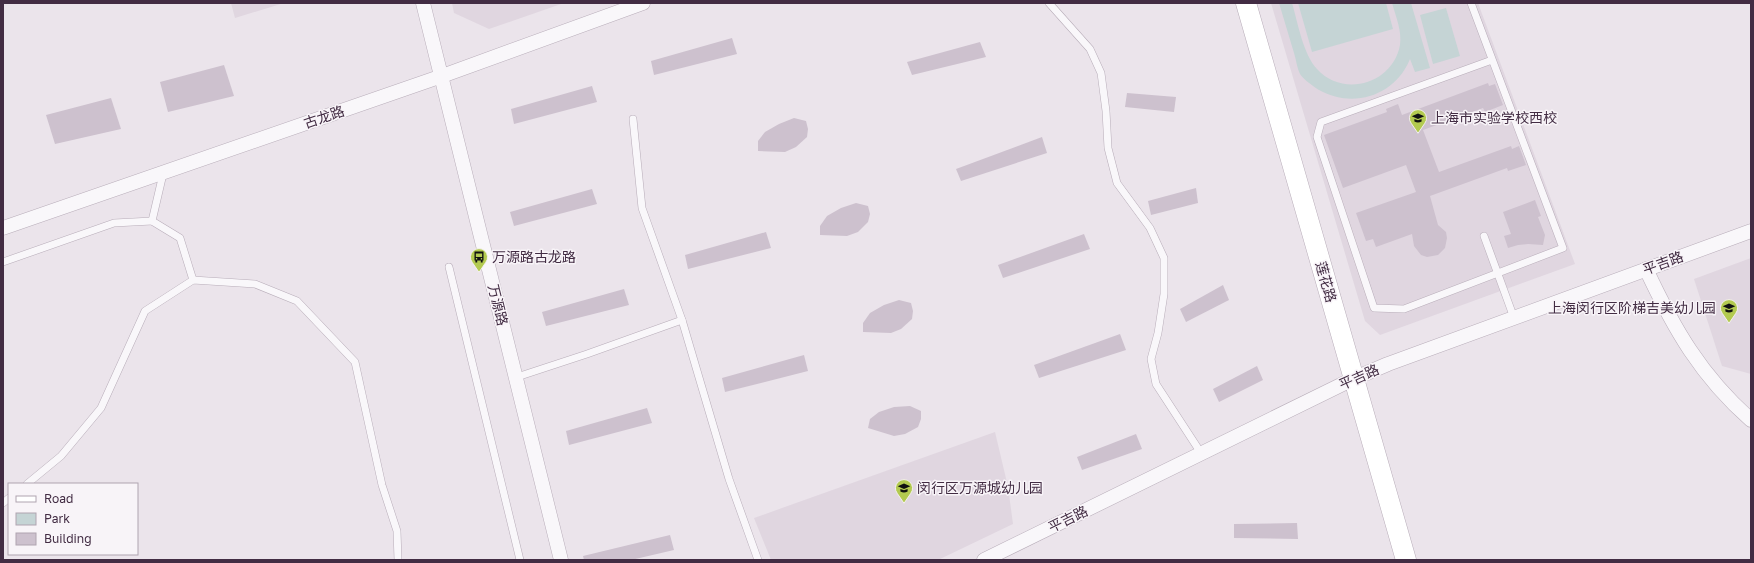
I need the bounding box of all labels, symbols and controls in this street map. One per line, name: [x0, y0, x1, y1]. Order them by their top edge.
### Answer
street label: 古龙路: [301, 102, 346, 131]
school or university icon: 上海市实验学校西校: [1408, 108, 1428, 133]
place label: 上海市实验学校西校: [1431, 109, 1557, 126]
bus stop icon: 万源路古龙路: [469, 247, 489, 272]
street label: 平吉路: [1640, 247, 1685, 278]
place label: 万源路古龙路: [492, 248, 576, 265]
street label: 莲花路: [1313, 259, 1340, 304]
street label: 万源路: [485, 282, 512, 327]
school or university icon: 上海闵行区阶梯吉美幼儿园: [1719, 298, 1739, 323]
place label: 上海闵行区阶梯吉美幼儿园: [1548, 299, 1716, 316]
street label: 平吉路: [1336, 360, 1381, 393]
school or university icon: 闵行区万源城幼儿园: [894, 478, 914, 503]
place label: 闵行区万源城幼儿园: [917, 479, 1043, 496]
legend: [8, 483, 138, 555]
text: Road: [44, 491, 73, 506]
street label: 平吉路: [1045, 502, 1090, 535]
text: Park: [44, 511, 70, 526]
text: Building: [44, 531, 92, 546]

